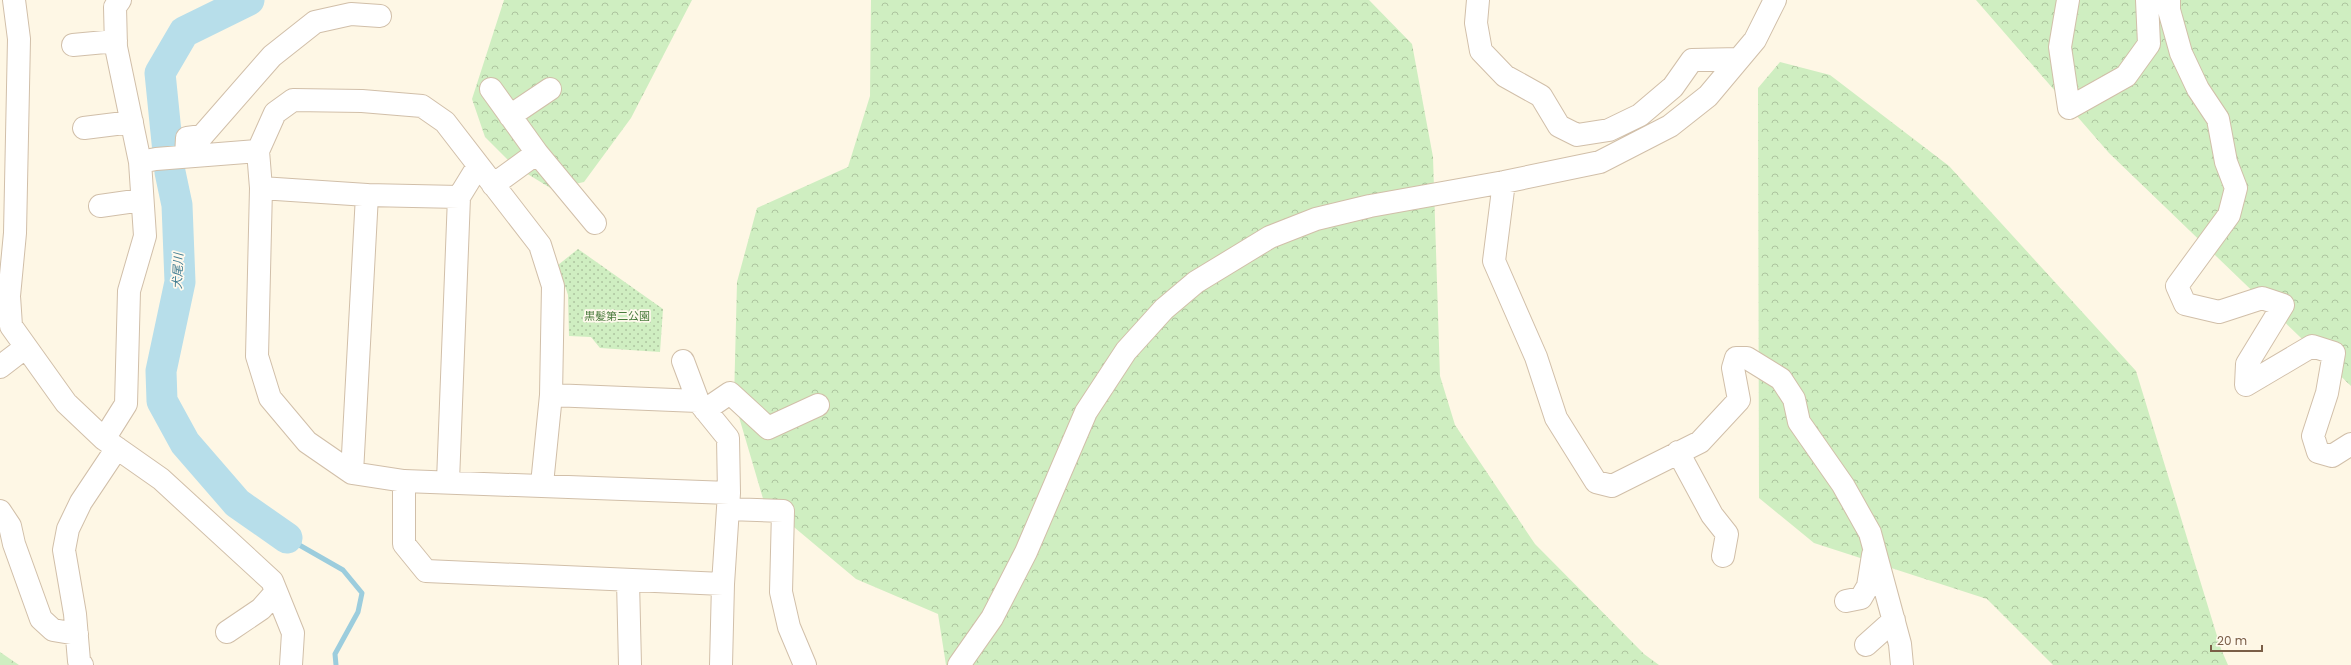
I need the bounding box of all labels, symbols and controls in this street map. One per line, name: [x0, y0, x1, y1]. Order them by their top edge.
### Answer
water label: 犬尾川: [168, 251, 187, 289]
park label: 黒髪第二公園: [584, 308, 650, 324]
scale bar: [2211, 627, 2262, 653]
text: 20 m: [2217, 632, 2247, 649]

